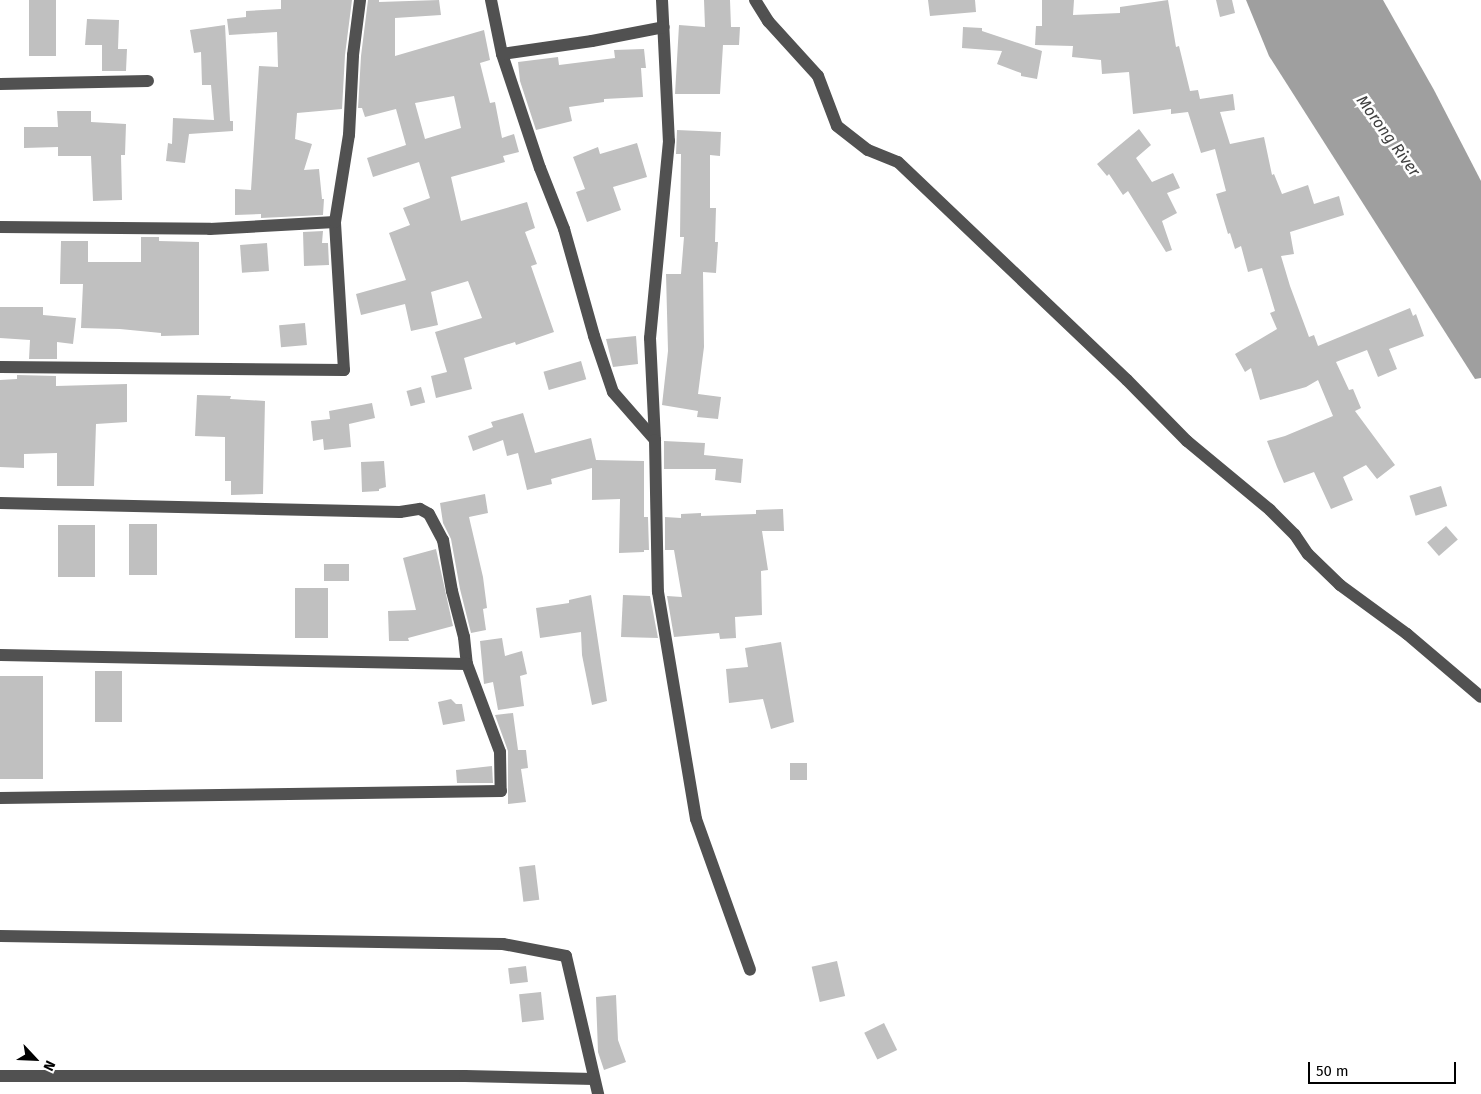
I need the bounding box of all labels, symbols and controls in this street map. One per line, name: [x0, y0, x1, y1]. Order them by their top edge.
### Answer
water label: Morong River: [1352, 92, 1424, 180]
north arrow: [10, 1034, 60, 1084]
scale bar: [1311, 1052, 1458, 1084]
text: N: [39, 1058, 59, 1073]
text: 50 m: [1316, 1062, 1349, 1080]

